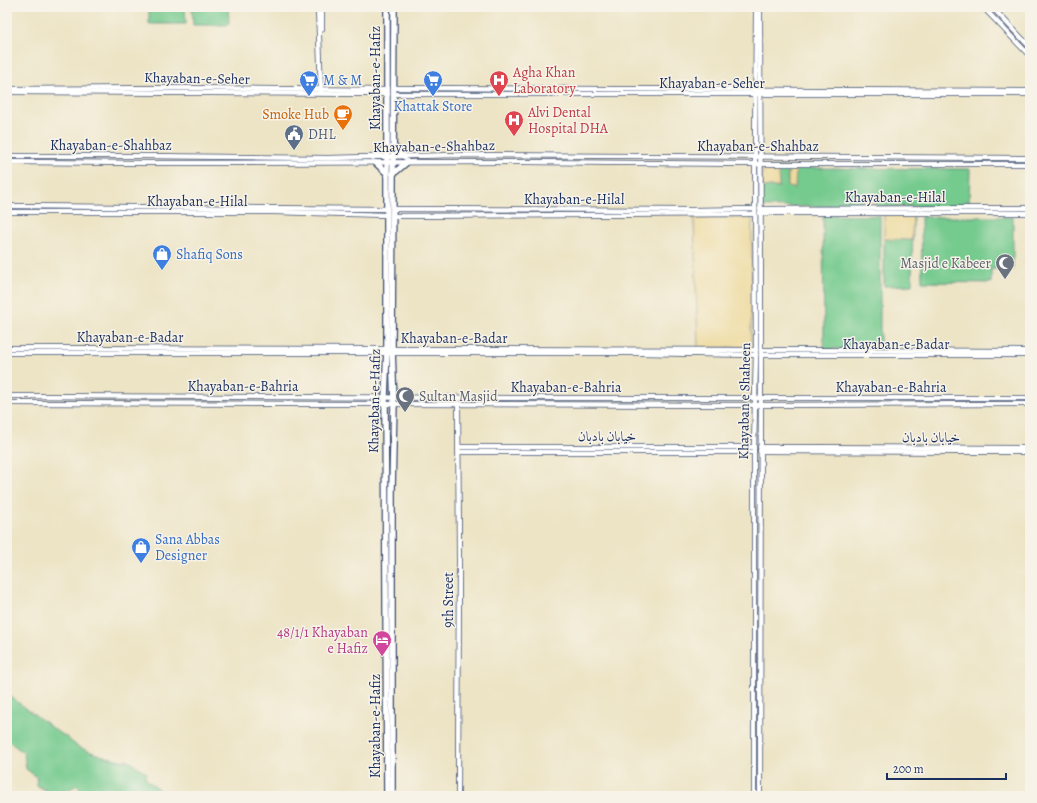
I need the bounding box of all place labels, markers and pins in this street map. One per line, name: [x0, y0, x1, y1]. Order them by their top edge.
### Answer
place label: Agha Khan Laboratory: [512, 63, 577, 98]
supermarket icon: M & M: [298, 69, 320, 97]
supermarket icon: Khattak Store: [422, 69, 444, 97]
hospital icon: Agha Khan Laboratory: [488, 69, 510, 97]
place label: M & M: [323, 71, 362, 90]
place label: Khattak Store: [394, 97, 472, 116]
cafe icon: Smoke Hub: [332, 103, 354, 131]
place label: Alvi Dental Hospital DHA: [527, 103, 609, 138]
place label: Smoke Hub: [262, 105, 329, 124]
hospital icon: Alvi Dental Hospital DHA: [503, 109, 525, 137]
public building icon: DHL: [283, 123, 305, 151]
place label: DHL: [308, 125, 336, 144]
shop icon: Shafiq Sons: [151, 243, 173, 271]
place label: Shafiq Sons: [176, 245, 243, 264]
mosque icon: Masjid e Kabeer: [994, 252, 1016, 280]
place label: Masjid e Kabeer: [900, 254, 992, 273]
mosque icon: Sultan Masjid: [394, 385, 416, 413]
place label: Sultan Masjid: [419, 387, 498, 406]
place label: Sana Abbas Designer: [155, 530, 220, 565]
shop icon: Sana Abbas Designer: [130, 536, 152, 564]
place label: 48/1/1 Khayaban e Hafiz: [277, 623, 368, 658]
hotel icon: 48/1/1 Khayaban e Hafiz: [371, 629, 393, 657]

